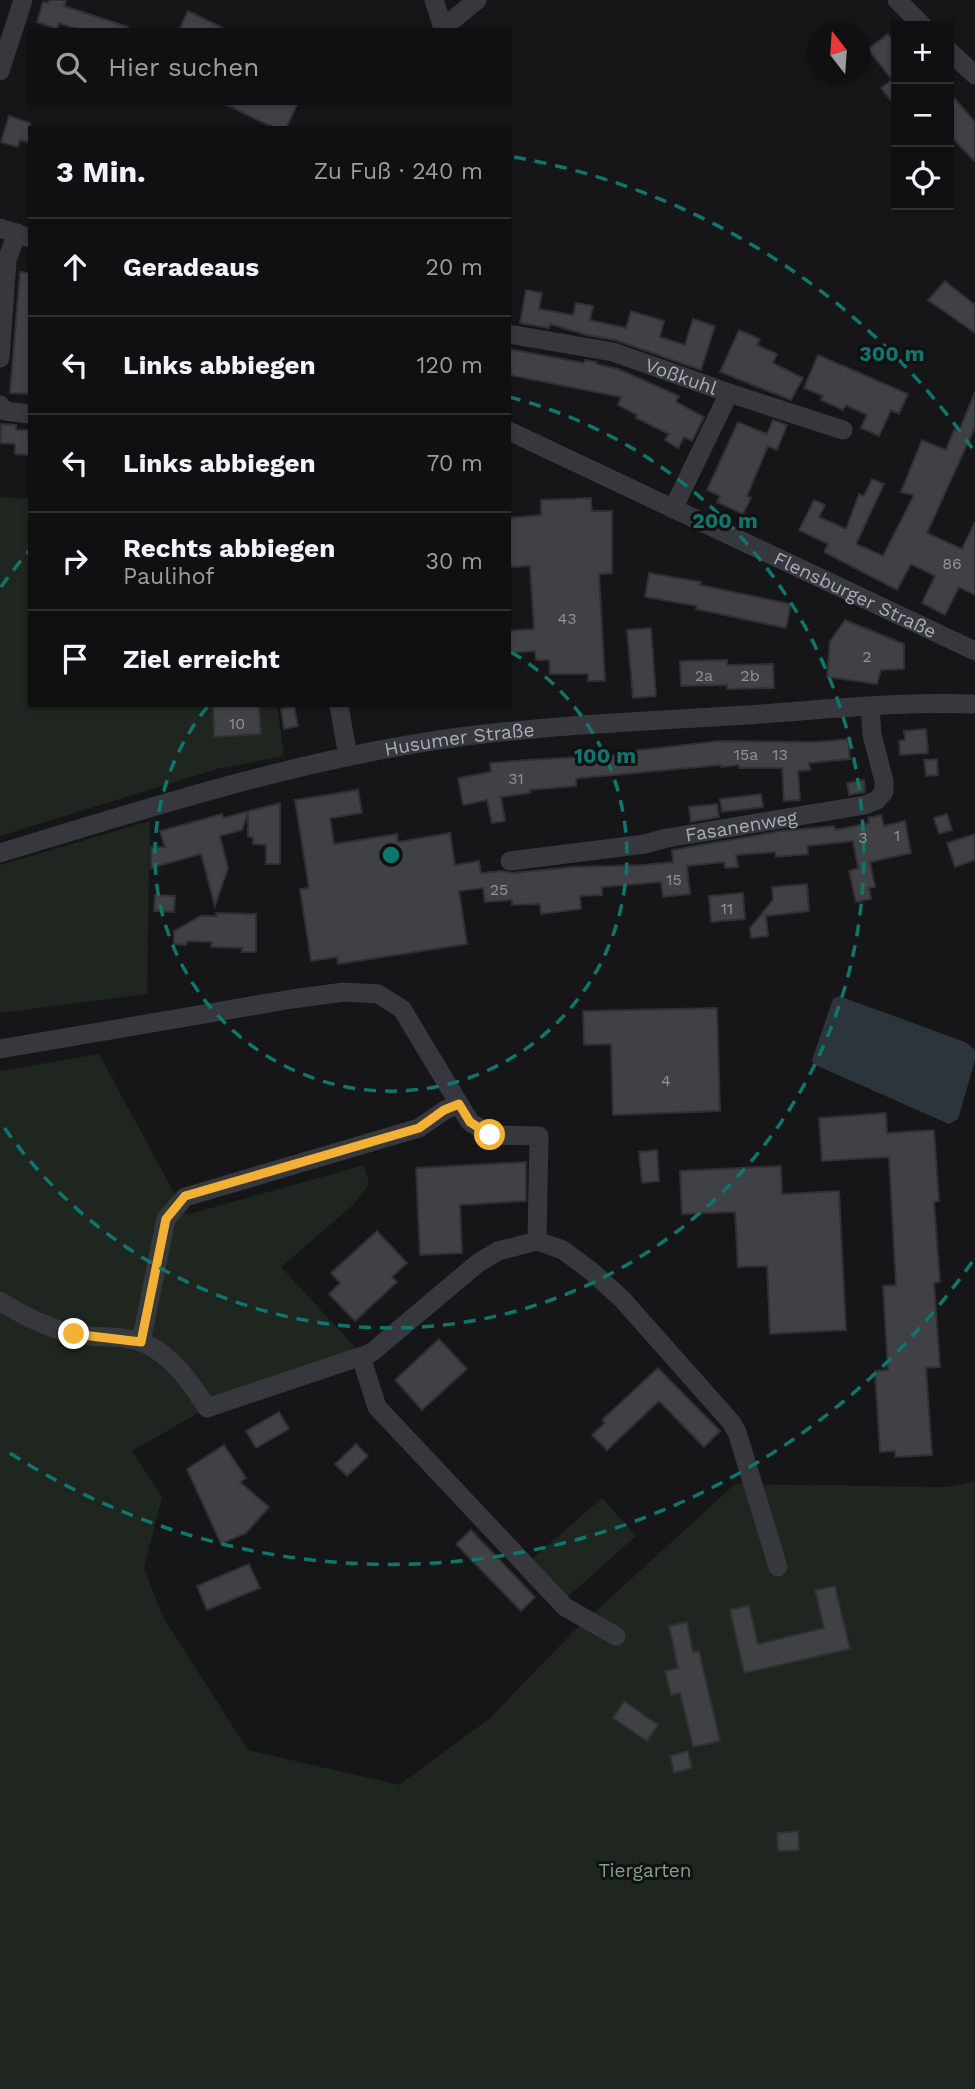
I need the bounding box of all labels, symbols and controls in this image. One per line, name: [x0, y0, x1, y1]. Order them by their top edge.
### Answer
north arrow: [807, 21, 870, 84]
map controls: [891, 21, 954, 210]
button: +: [891, 21, 954, 84]
search box: [28, 28, 511, 105]
icon: search: [52, 48, 90, 86]
text: Hier suchen: [108, 52, 259, 82]
button: −: [891, 84, 954, 147]
button: locate: [891, 147, 954, 210]
text: 3 Min.: [56, 154, 146, 189]
text: Zu Fuß · 240 m: [314, 158, 483, 185]
icon: ahead: [56, 248, 94, 286]
text: Geradeaus: [123, 252, 259, 282]
text: 20 m: [426, 254, 483, 281]
text: 300 m: [859, 341, 925, 366]
icon: left: [56, 346, 94, 384]
text: Links abbiegen: [123, 350, 316, 380]
text: 120 m: [417, 352, 483, 379]
street label: Voßkuhl: [642, 353, 720, 400]
icon: left: [56, 444, 94, 482]
text: Links abbiegen: [123, 448, 316, 478]
text: 70 m: [426, 450, 483, 477]
text: 200 m: [692, 508, 758, 533]
text: Rechts abbiegen: [123, 533, 335, 563]
icon: right: [56, 542, 94, 580]
street label: Flensburger Straße: [770, 547, 940, 643]
text: 30 m: [426, 548, 483, 575]
house number: 86: [942, 554, 962, 573]
text: Paulihof: [123, 563, 214, 590]
house number: 43: [557, 609, 577, 628]
icon: arrive: [56, 640, 94, 678]
text: Ziel erreicht: [123, 644, 280, 674]
house number: 2: [862, 647, 872, 666]
house number: 2a: [695, 666, 713, 685]
house number: 2b: [740, 666, 760, 685]
house number: 10: [229, 714, 245, 733]
street label: Husumer Straße: [382, 718, 535, 761]
text: 100 m: [574, 743, 636, 768]
house number: 15a: [734, 745, 758, 764]
house number: 13: [772, 745, 788, 764]
house number: 31: [508, 769, 524, 788]
street label: Fasanenweg: [683, 805, 800, 847]
house number: 1: [894, 826, 900, 845]
house number: 3: [858, 828, 868, 847]
centre of rings: [379, 843, 403, 867]
house number: 15: [666, 870, 682, 889]
house number: 25: [490, 880, 508, 899]
house number: 11: [721, 899, 733, 918]
house number: 4: [661, 1071, 671, 1090]
route start: [474, 1119, 505, 1150]
route end: [58, 1318, 89, 1349]
park label: Tiergarten: [598, 1859, 692, 1882]

